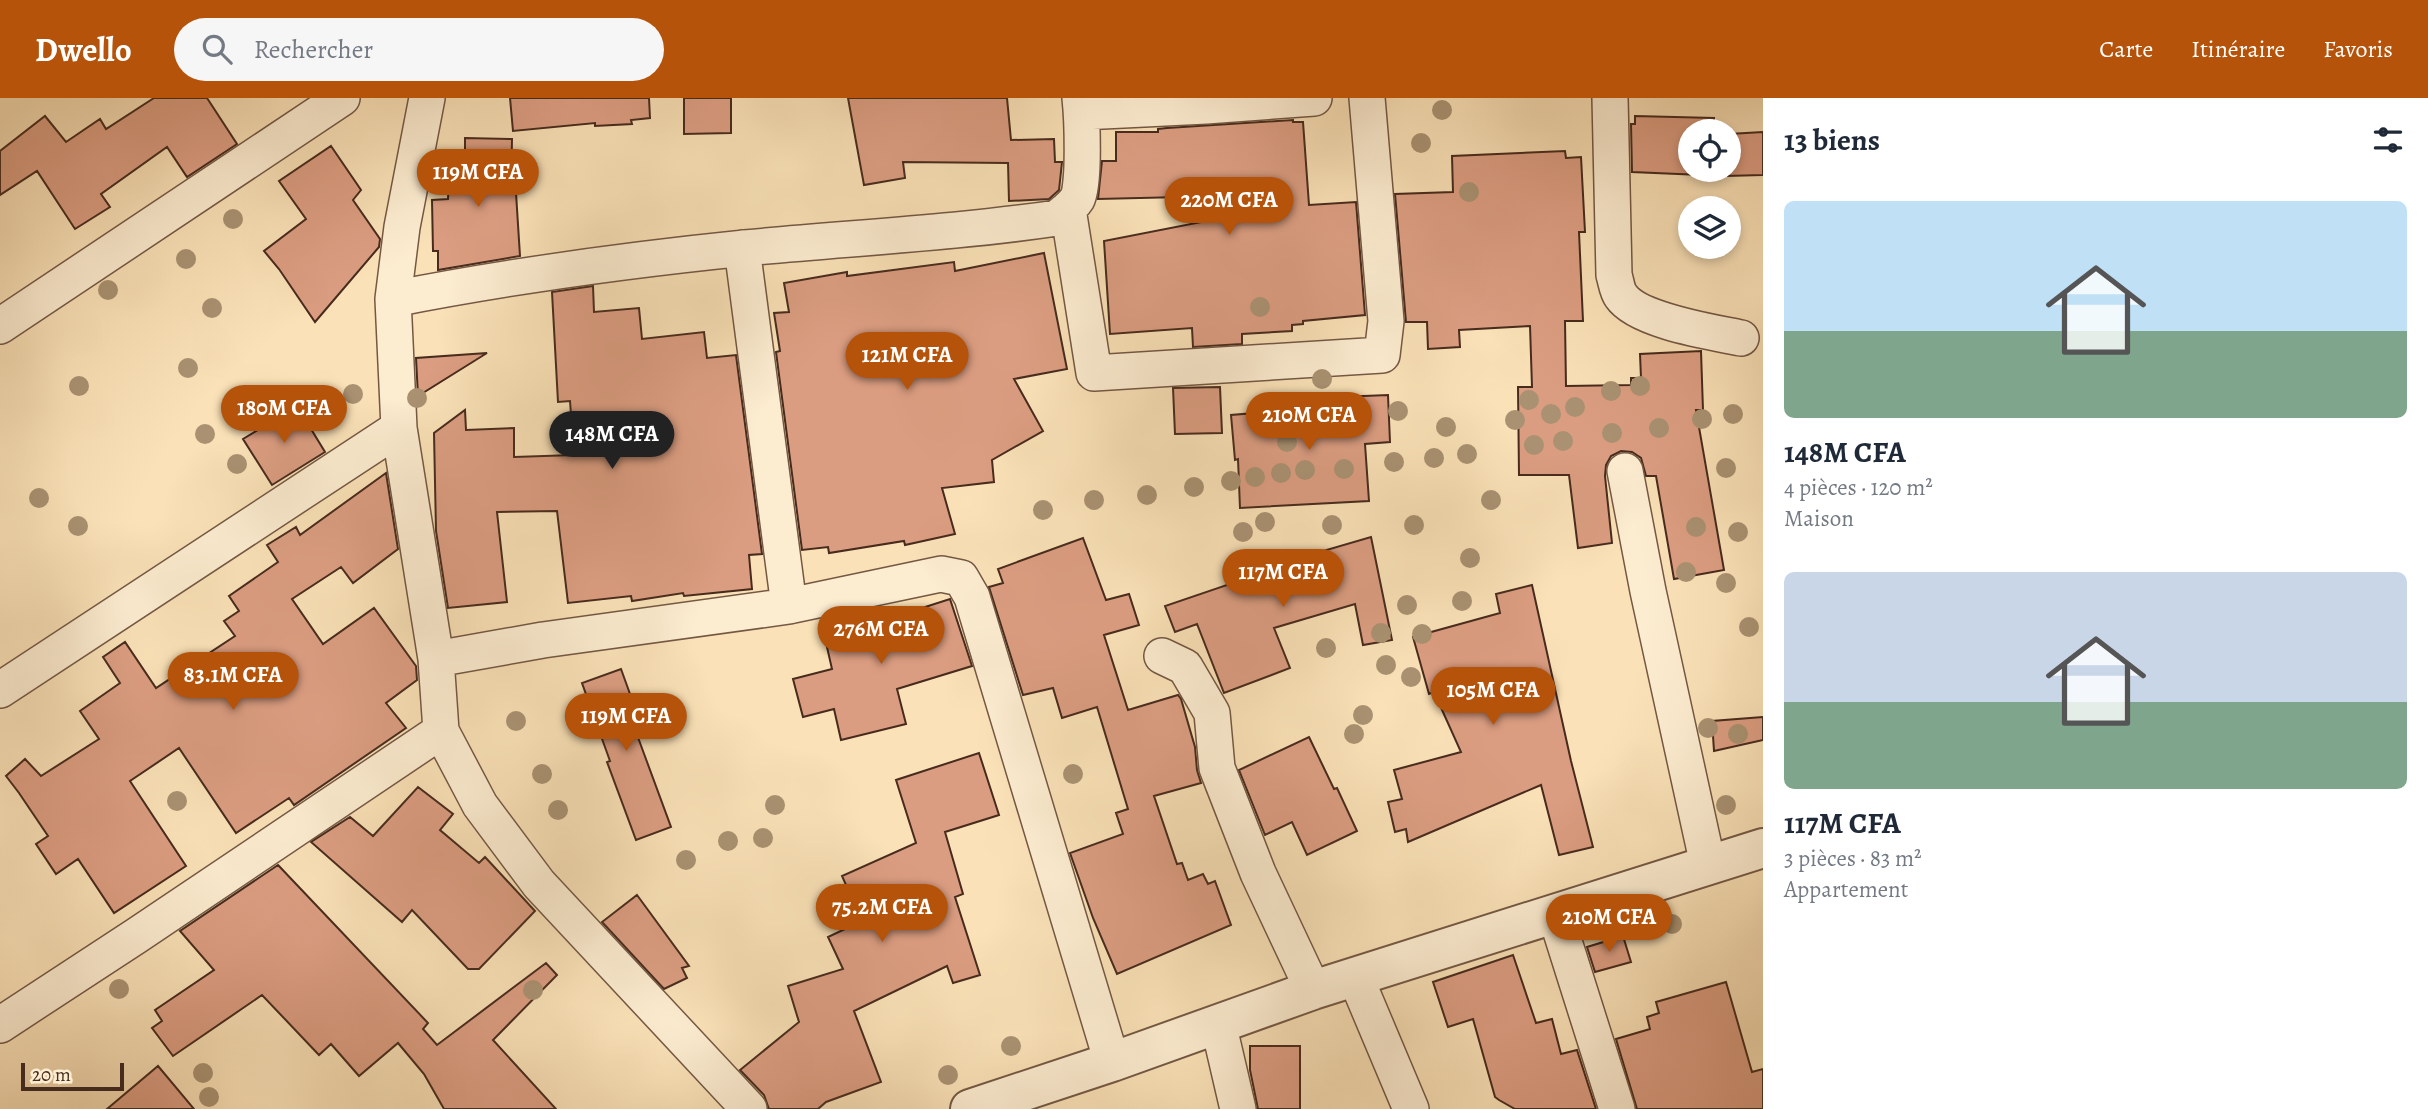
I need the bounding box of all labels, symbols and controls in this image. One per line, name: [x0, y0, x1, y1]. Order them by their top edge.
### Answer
search box: [174, 18, 664, 81]
text: Dwello: [35, 27, 132, 72]
icon: search: [198, 30, 236, 68]
text: Rechercher: [254, 32, 373, 67]
text: Carte: [2099, 33, 2153, 65]
text: Itinéraire: [2191, 33, 2285, 65]
text: Favoris: [2323, 33, 2393, 65]
map controls: [1678, 119, 1741, 259]
button: locate: [1678, 119, 1741, 182]
text: 13 biens: [1784, 120, 1880, 160]
icon: filters: [2369, 121, 2407, 159]
pin: 119M CFA: [406, 150, 550, 209]
text: 119M CFA: [433, 156, 523, 187]
pin: 220M CFA: [1157, 178, 1301, 237]
text: 220M CFA: [1180, 184, 1278, 215]
button: layers: [1678, 196, 1741, 259]
icon: home: [2033, 247, 2159, 373]
pin: 121M CFA: [835, 332, 979, 392]
text: 121M CFA: [862, 339, 952, 370]
pin: 180M CFA: [212, 386, 356, 445]
text: 180M CFA: [237, 392, 331, 423]
pin: 210M CFA: [1237, 392, 1381, 452]
text: 210M CFA: [1262, 399, 1356, 430]
pin: 148M CFA: [540, 412, 684, 471]
text: 148M CFA: [565, 418, 659, 449]
text: 148M CFA: [1784, 432, 1906, 472]
text: 4 pièces · 120 m²: [1784, 472, 1933, 503]
text: Maison: [1784, 503, 1854, 534]
pin: 117M CFA: [1211, 550, 1355, 609]
text: 117M CFA: [1238, 556, 1328, 587]
pin: 276M CFA: [809, 606, 953, 666]
text: 276M CFA: [834, 613, 928, 644]
icon: home: [2033, 618, 2159, 744]
pin: 83.1M CFA: [153, 652, 313, 712]
text: 83.1M CFA: [184, 659, 282, 690]
pin: 105M CFA: [1421, 668, 1565, 727]
text: 105M CFA: [1447, 674, 1539, 705]
pin: 119M CFA: [554, 694, 698, 753]
text: 119M CFA: [581, 700, 671, 731]
text: 117M CFA: [1784, 803, 1901, 843]
text: 3 pièces · 83 m²: [1784, 843, 1922, 874]
text: Appartement: [1784, 874, 1908, 905]
pin: 75.2M CFA: [802, 884, 962, 944]
text: 75.2M CFA: [832, 891, 932, 922]
pin: 210M CFA: [1537, 894, 1681, 954]
text: 210M CFA: [1562, 901, 1656, 932]
scale bar: [21, 1060, 124, 1092]
text: 20 m: [32, 1062, 71, 1088]

